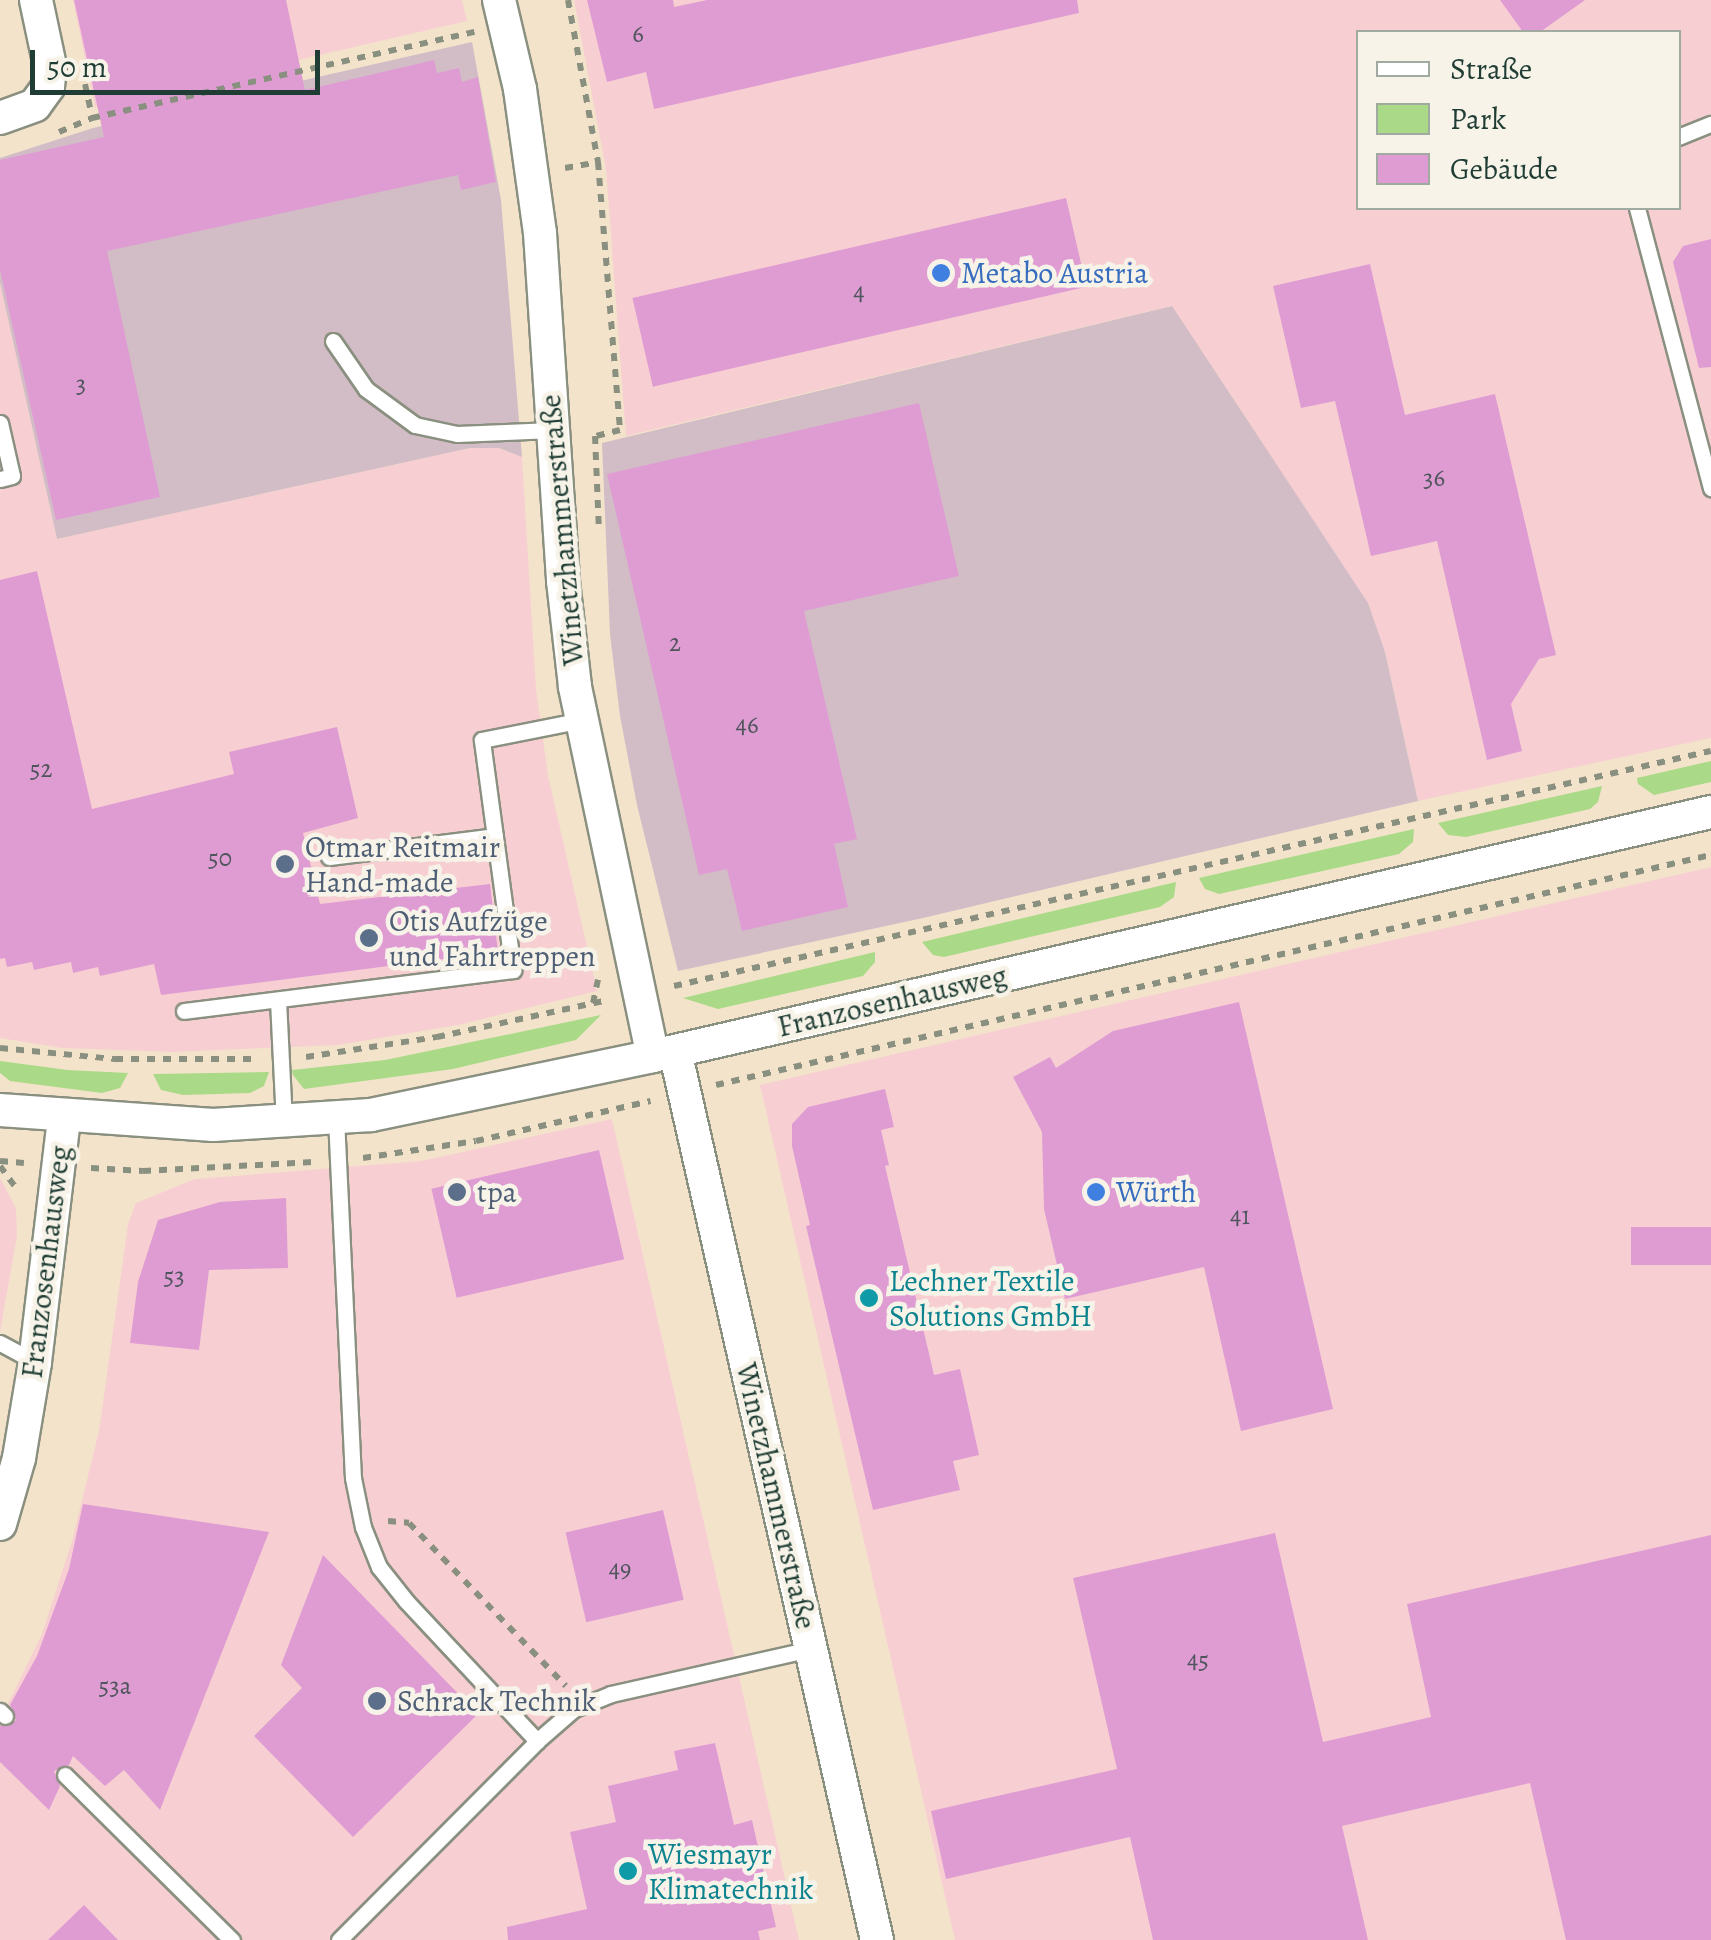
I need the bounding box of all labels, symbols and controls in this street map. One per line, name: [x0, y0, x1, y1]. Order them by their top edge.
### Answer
house number: 6: [632, 19, 644, 49]
scale bar: [35, 30, 325, 92]
legend: [1356, 30, 1681, 210]
text: 50 m: [47, 47, 107, 87]
text: Straße: [1450, 49, 1532, 89]
text: Park: [1450, 99, 1506, 139]
text: Gebäude: [1450, 149, 1558, 189]
place label: Metabo Austria: [961, 255, 1148, 291]
marker: Metabo Austria: [930, 262, 952, 284]
house number: 4: [853, 277, 865, 307]
house number: 3: [76, 369, 86, 399]
street label: Winetzhammerstraße: [532, 393, 592, 667]
house number: 36: [1423, 463, 1445, 493]
house number: 2: [669, 628, 681, 658]
house number: 46: [736, 710, 758, 740]
house number: 52: [30, 754, 52, 784]
place label: Otmar Reitmair Hand-made: [305, 829, 500, 900]
house number: 50: [208, 843, 232, 873]
marker: Otmar Reitmair Hand-made: [274, 853, 296, 875]
place label: Otis Aufzüge und Fahrtreppen: [389, 903, 595, 974]
marker: Otis Aufzüge und Fahrtreppen: [358, 927, 380, 949]
street label: Franzosenhausweg: [774, 957, 1010, 1045]
street label: Franzosenhausweg: [14, 1144, 78, 1380]
place label: tpa: [477, 1174, 517, 1210]
place label: Würth: [1116, 1174, 1196, 1210]
marker: tpa: [446, 1181, 468, 1203]
marker: Würth: [1085, 1181, 1107, 1203]
house number: 41: [1230, 1201, 1250, 1231]
house number: 53: [163, 1261, 185, 1291]
place label: Lechner Textile Solutions GmbH: [889, 1263, 1092, 1334]
marker: Lechner Textile Solutions GmbH: [858, 1287, 880, 1309]
street label: Winetzhammerstraße: [728, 1359, 824, 1633]
house number: 49: [609, 1554, 631, 1584]
house number: 45: [1187, 1645, 1209, 1675]
house number: 53a: [99, 1671, 131, 1701]
place label: Schrack Technik: [397, 1683, 596, 1719]
marker: Schrack Technik: [366, 1690, 388, 1712]
place label: Wiesmayr Klimatechnik: [648, 1836, 813, 1906]
marker: Wiesmayr Klimatechnik: [617, 1860, 639, 1882]

